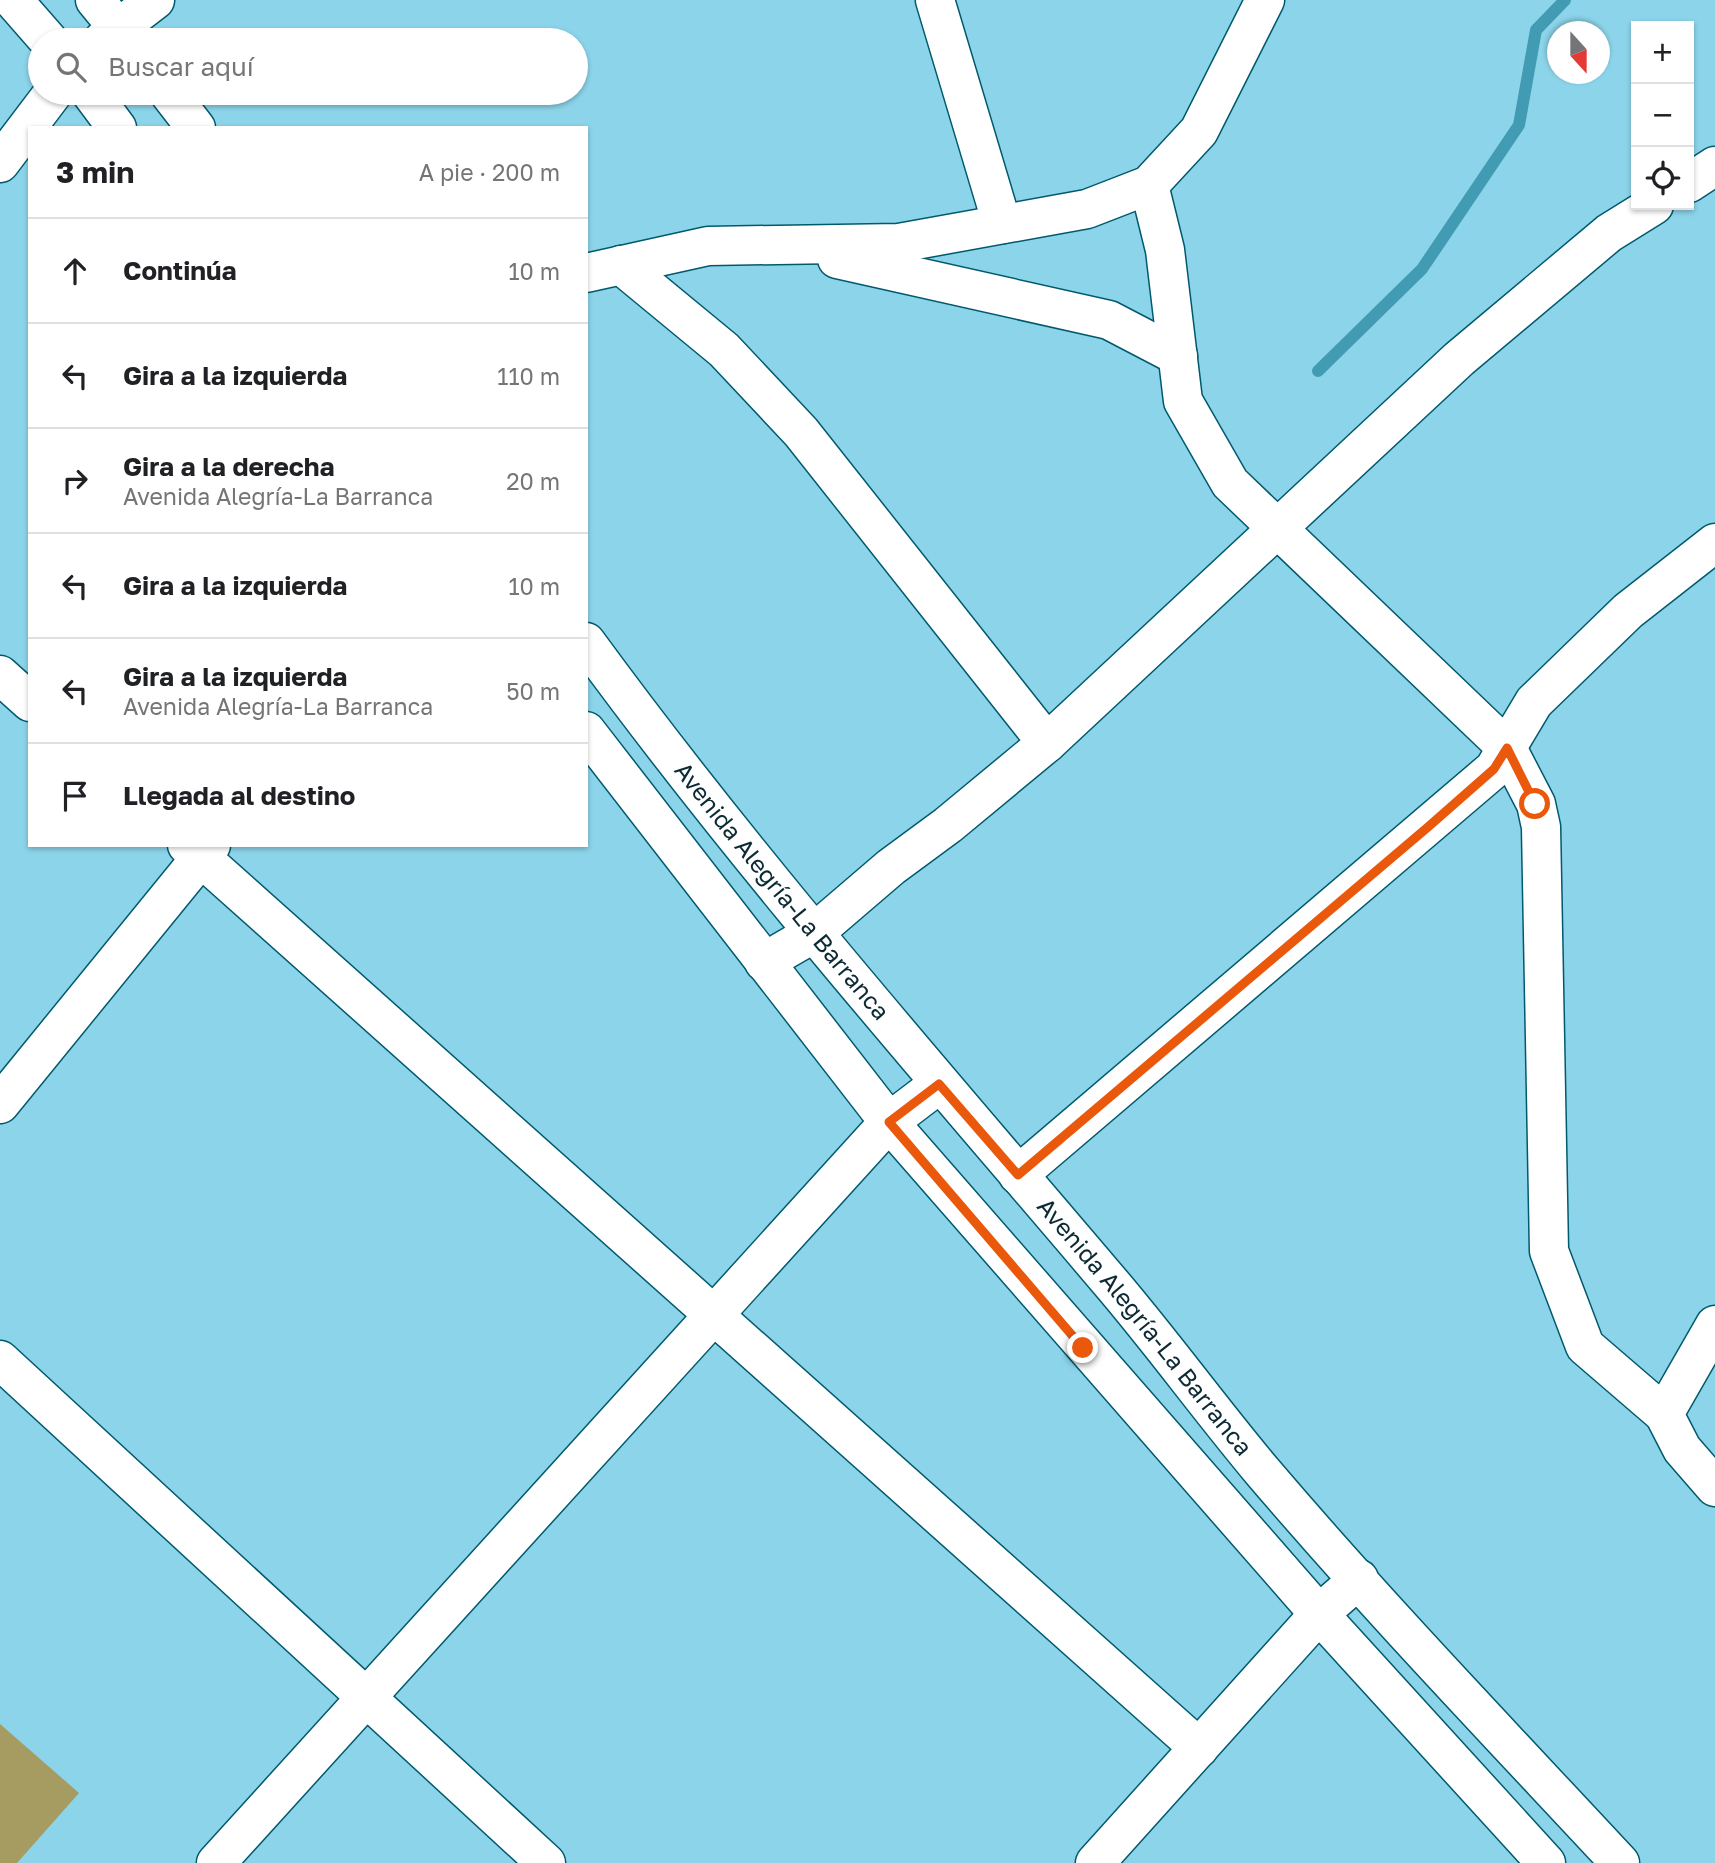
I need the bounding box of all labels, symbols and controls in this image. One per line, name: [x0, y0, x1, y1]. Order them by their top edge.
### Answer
north arrow: [1547, 21, 1610, 84]
map controls: [1631, 21, 1694, 210]
button: +: [1631, 21, 1694, 84]
search box: [28, 28, 588, 105]
icon: search: [52, 48, 90, 86]
text: Buscar aquí: [108, 51, 254, 82]
button: −: [1631, 84, 1694, 147]
button: locate: [1631, 147, 1694, 210]
text: 3 min: [56, 154, 134, 190]
text: A pie · 200 m: [419, 158, 560, 186]
icon: ahead: [56, 252, 94, 290]
text: Continúa: [123, 255, 237, 286]
text: 10 m: [508, 257, 560, 285]
icon: left: [56, 357, 94, 395]
text: Gira a la izquierda: [123, 360, 347, 391]
text: 110 m: [497, 362, 560, 390]
text: Gira a la derecha: [123, 451, 335, 482]
icon: right: [56, 462, 94, 500]
text: 20 m: [506, 467, 560, 495]
text: Avenida Alegría-La Barranca: [123, 482, 433, 510]
icon: left: [56, 567, 94, 605]
text: Gira a la izquierda: [123, 570, 347, 601]
text: 10 m: [508, 572, 560, 600]
text: Gira a la izquierda: [123, 661, 347, 692]
icon: left: [56, 672, 94, 710]
text: 50 m: [506, 677, 560, 705]
text: Avenida Alegría-La Barranca: [123, 692, 433, 720]
street label: Avenida Alegría-La Barranca: [669, 756, 896, 1025]
icon: arrive: [56, 777, 94, 815]
text: Llegada al destino: [123, 780, 355, 811]
route start: [1519, 788, 1550, 819]
street label: Avenida Alegría-La Barranca: [1032, 1191, 1259, 1461]
route end: [1067, 1332, 1098, 1363]

